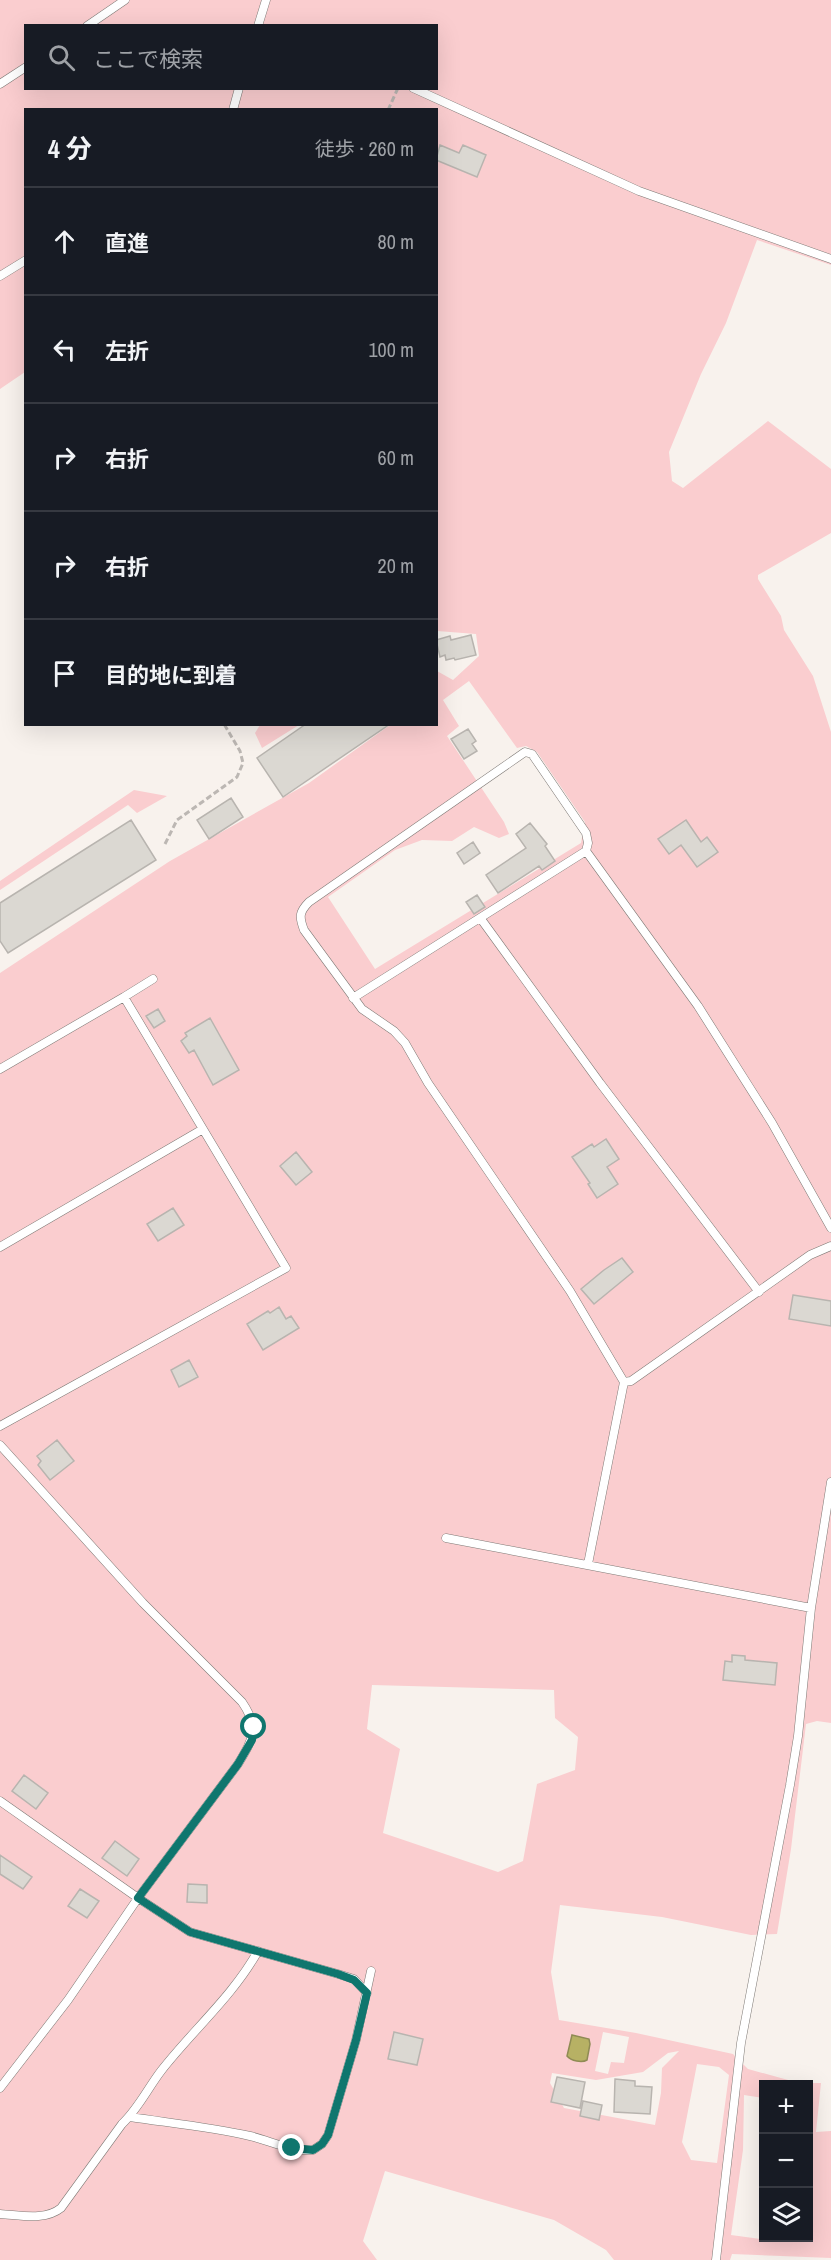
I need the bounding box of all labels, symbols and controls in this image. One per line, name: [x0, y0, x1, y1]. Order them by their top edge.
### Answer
search box: [24, 24, 438, 90]
icon: search: [45, 41, 78, 74]
text: ここで検索: [93, 44, 203, 74]
text: 4 分: [48, 131, 92, 166]
text: 徒歩 · 260 m: [315, 135, 414, 162]
icon: ahead: [48, 225, 81, 258]
text: 直進: [105, 228, 149, 258]
text: 80 m: [378, 228, 414, 255]
icon: left: [48, 333, 81, 366]
text: 左折: [105, 336, 149, 366]
text: 100 m: [368, 336, 414, 363]
icon: right: [48, 441, 81, 474]
text: 右折: [105, 444, 149, 474]
text: 60 m: [378, 444, 414, 471]
icon: right: [48, 549, 81, 582]
text: 右折: [105, 552, 149, 582]
text: 20 m: [378, 552, 414, 579]
icon: arrive: [48, 657, 81, 690]
text: 目的地に到着: [105, 660, 237, 690]
route start: [240, 1713, 266, 1739]
map controls: [759, 2080, 813, 2242]
button: +: [759, 2080, 813, 2134]
route end: [278, 2134, 304, 2160]
button: −: [759, 2134, 813, 2188]
button: layers: [759, 2188, 813, 2242]

